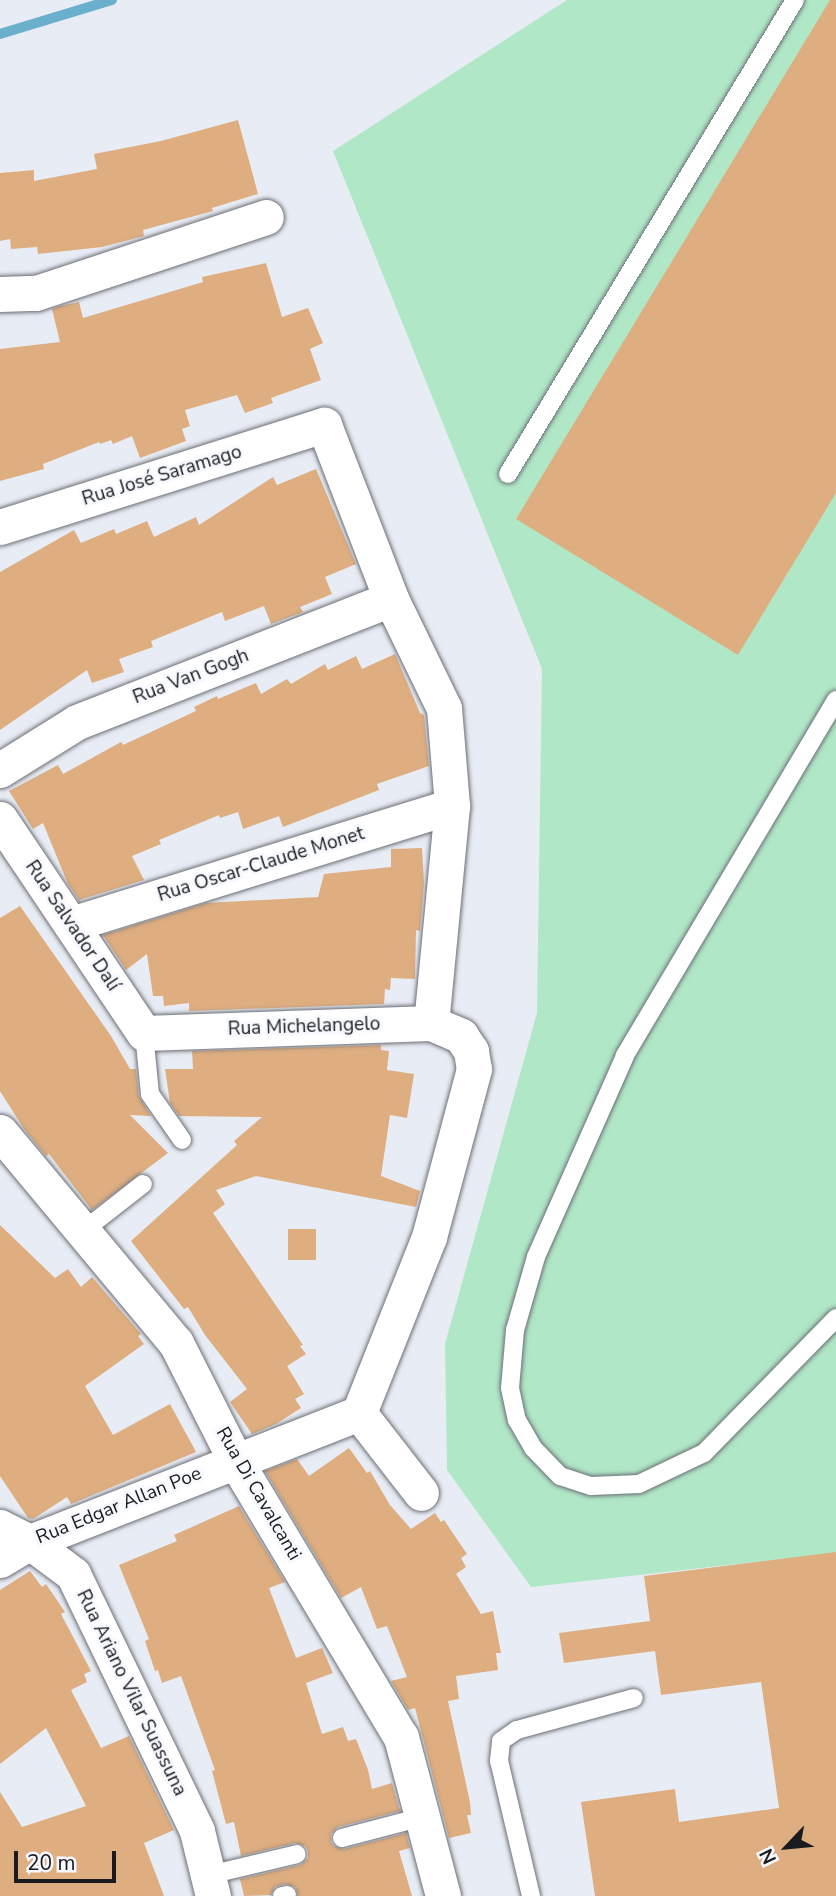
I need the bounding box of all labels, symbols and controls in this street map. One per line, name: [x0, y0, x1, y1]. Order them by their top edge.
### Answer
street label: Rua José Saramago: [79, 441, 245, 511]
street label: Rua Van Gogh: [130, 644, 252, 710]
street label: Rua Oscar-Claude Monet: [155, 823, 367, 907]
street label: Rua Salvador Dalí: [20, 856, 124, 996]
street label: Rua Michelangelo: [227, 1013, 381, 1041]
street label: Rua Di Cavalcanti: [211, 1423, 305, 1565]
street label: Rua Edgar Allan Poe: [33, 1462, 205, 1550]
street label: Rua Ariano Vilar Suassuna: [71, 1586, 191, 1800]
north arrow: [752, 1812, 822, 1882]
scale bar: [18, 1836, 119, 1880]
text: N: [753, 1844, 783, 1868]
text: 20 m: [27, 1849, 76, 1877]

